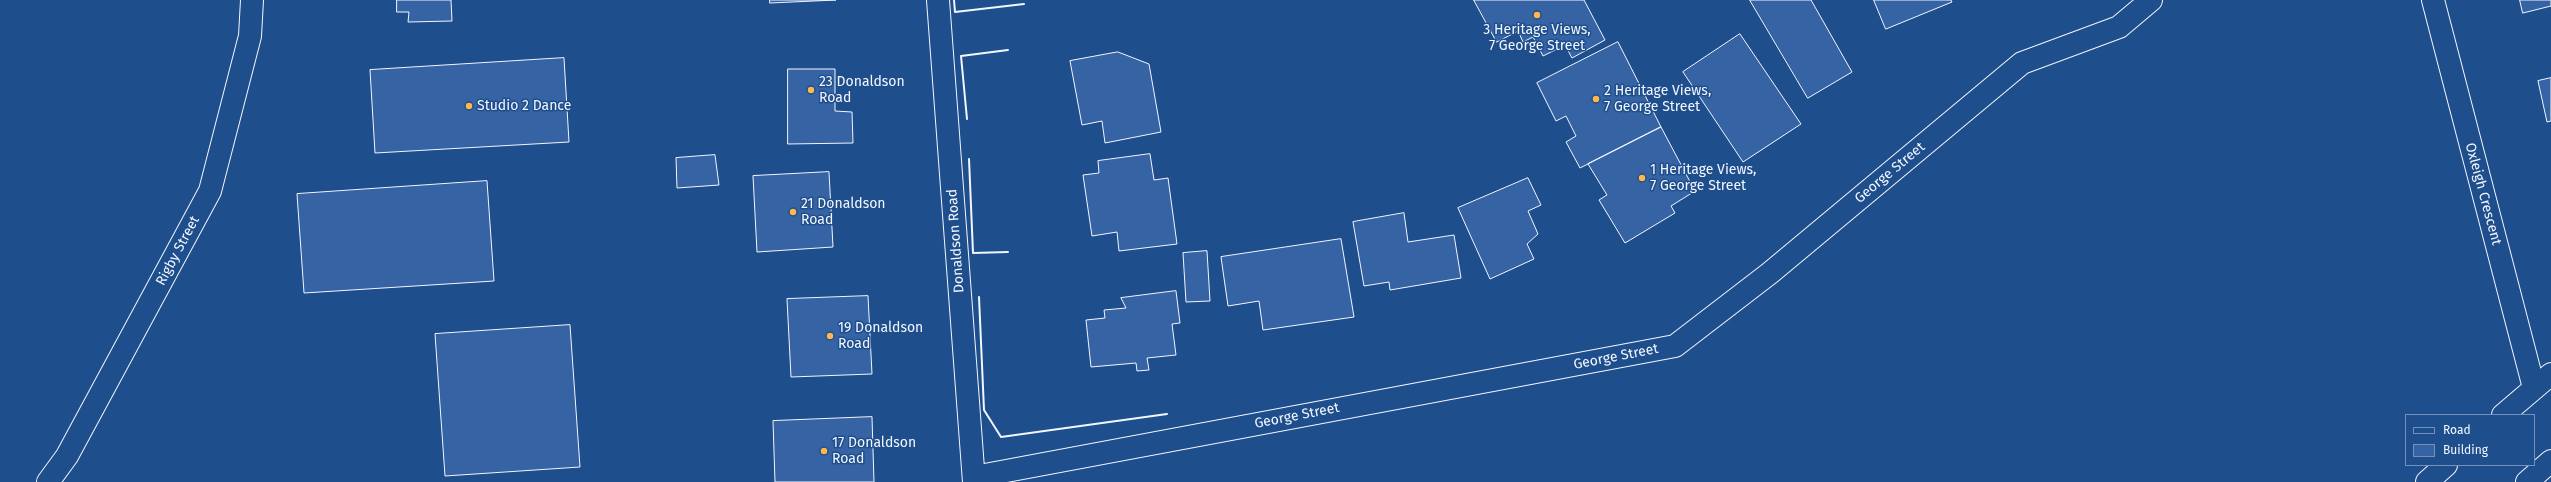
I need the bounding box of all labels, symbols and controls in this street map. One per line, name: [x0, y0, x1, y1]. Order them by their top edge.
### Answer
marker: 3 Heritage Views, 7 George Street: [1532, 10, 1542, 20]
place label: 3 Heritage Views, 7 George Street: [1483, 22, 1591, 54]
place label: 23 Donaldson Road: [819, 74, 905, 106]
place label: 2 Heritage Views, 7 George Street: [1604, 83, 1711, 116]
marker: 23 Donaldson Road: [806, 85, 816, 95]
marker: 2 Heritage Views, 7 George Street: [1591, 94, 1601, 104]
place label: Studio 2 Dance: [477, 98, 571, 114]
marker: Studio 2 Dance: [464, 101, 474, 111]
street label: George Street: [1852, 139, 1928, 207]
street label: Oxleigh Crescent: [2461, 141, 2505, 247]
place label: 1 Heritage Views, 7 George Street: [1650, 162, 1756, 194]
marker: 1 Heritage Views, 7 George Street: [1637, 173, 1647, 183]
street label: Donaldson Road: [944, 188, 968, 294]
place label: 21 Donaldson Road: [801, 196, 886, 228]
marker: 21 Donaldson Road: [788, 207, 798, 217]
street label: Rigby Street: [153, 213, 203, 289]
place label: 19 Donaldson Road: [838, 320, 923, 352]
marker: 19 Donaldson Road: [825, 331, 835, 341]
street label: George Street: [1572, 341, 1660, 373]
street label: George Street: [1253, 400, 1341, 432]
legend: [2405, 414, 2535, 466]
text: Road: [2443, 423, 2471, 437]
place label: 17 Donaldson Road: [832, 435, 916, 468]
text: Building: [2443, 443, 2488, 457]
marker: 17 Donaldson Road: [819, 446, 829, 456]

